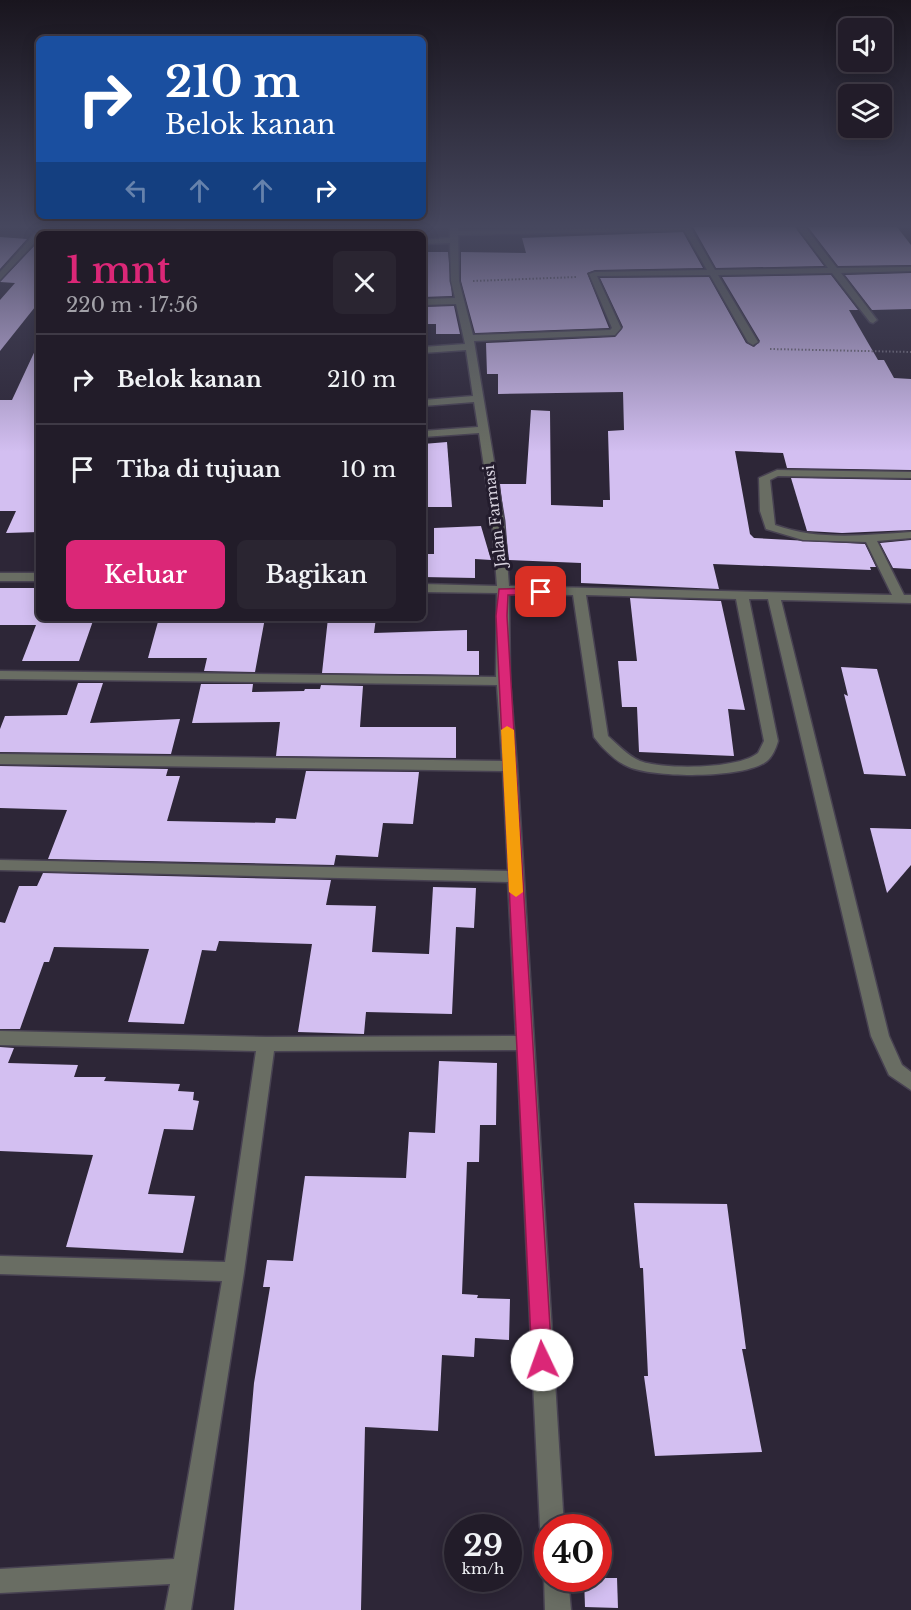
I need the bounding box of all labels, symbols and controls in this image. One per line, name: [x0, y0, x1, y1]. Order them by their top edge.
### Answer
map controls: [838, 18, 892, 138]
button: sound: [838, 18, 892, 72]
text: 210 m: [165, 56, 300, 108]
icon: right: [66, 60, 144, 138]
button: layers: [838, 84, 892, 138]
text: Belok kanan: [165, 108, 335, 141]
icon: left: [120, 174, 153, 207]
icon: ahead: [183, 174, 216, 207]
icon: ahead: [246, 174, 279, 207]
icon: right: [309, 174, 342, 207]
text: 1 mnt: [66, 248, 171, 293]
button: close: [333, 251, 396, 314]
text: 220 m · 17:56: [66, 293, 198, 317]
icon: right: [66, 363, 99, 396]
text: Belok kanan: [117, 366, 262, 393]
text: 210 m: [327, 366, 396, 393]
icon: arrive: [66, 453, 99, 486]
text: Tiba di tujuan: [117, 456, 281, 483]
text: 10 m: [341, 456, 396, 483]
street label: Jalan Farmasi: [479, 464, 510, 570]
button: Keluar: [66, 540, 225, 609]
button: Bagikan: [237, 540, 396, 609]
pin: [515, 566, 566, 617]
icon: arrive: [524, 575, 557, 608]
position arrow: [510, 1328, 574, 1392]
speed limit sign: 40: [534, 1514, 612, 1592]
text: 29: [463, 1527, 503, 1564]
text: km/h: [462, 1559, 504, 1578]

